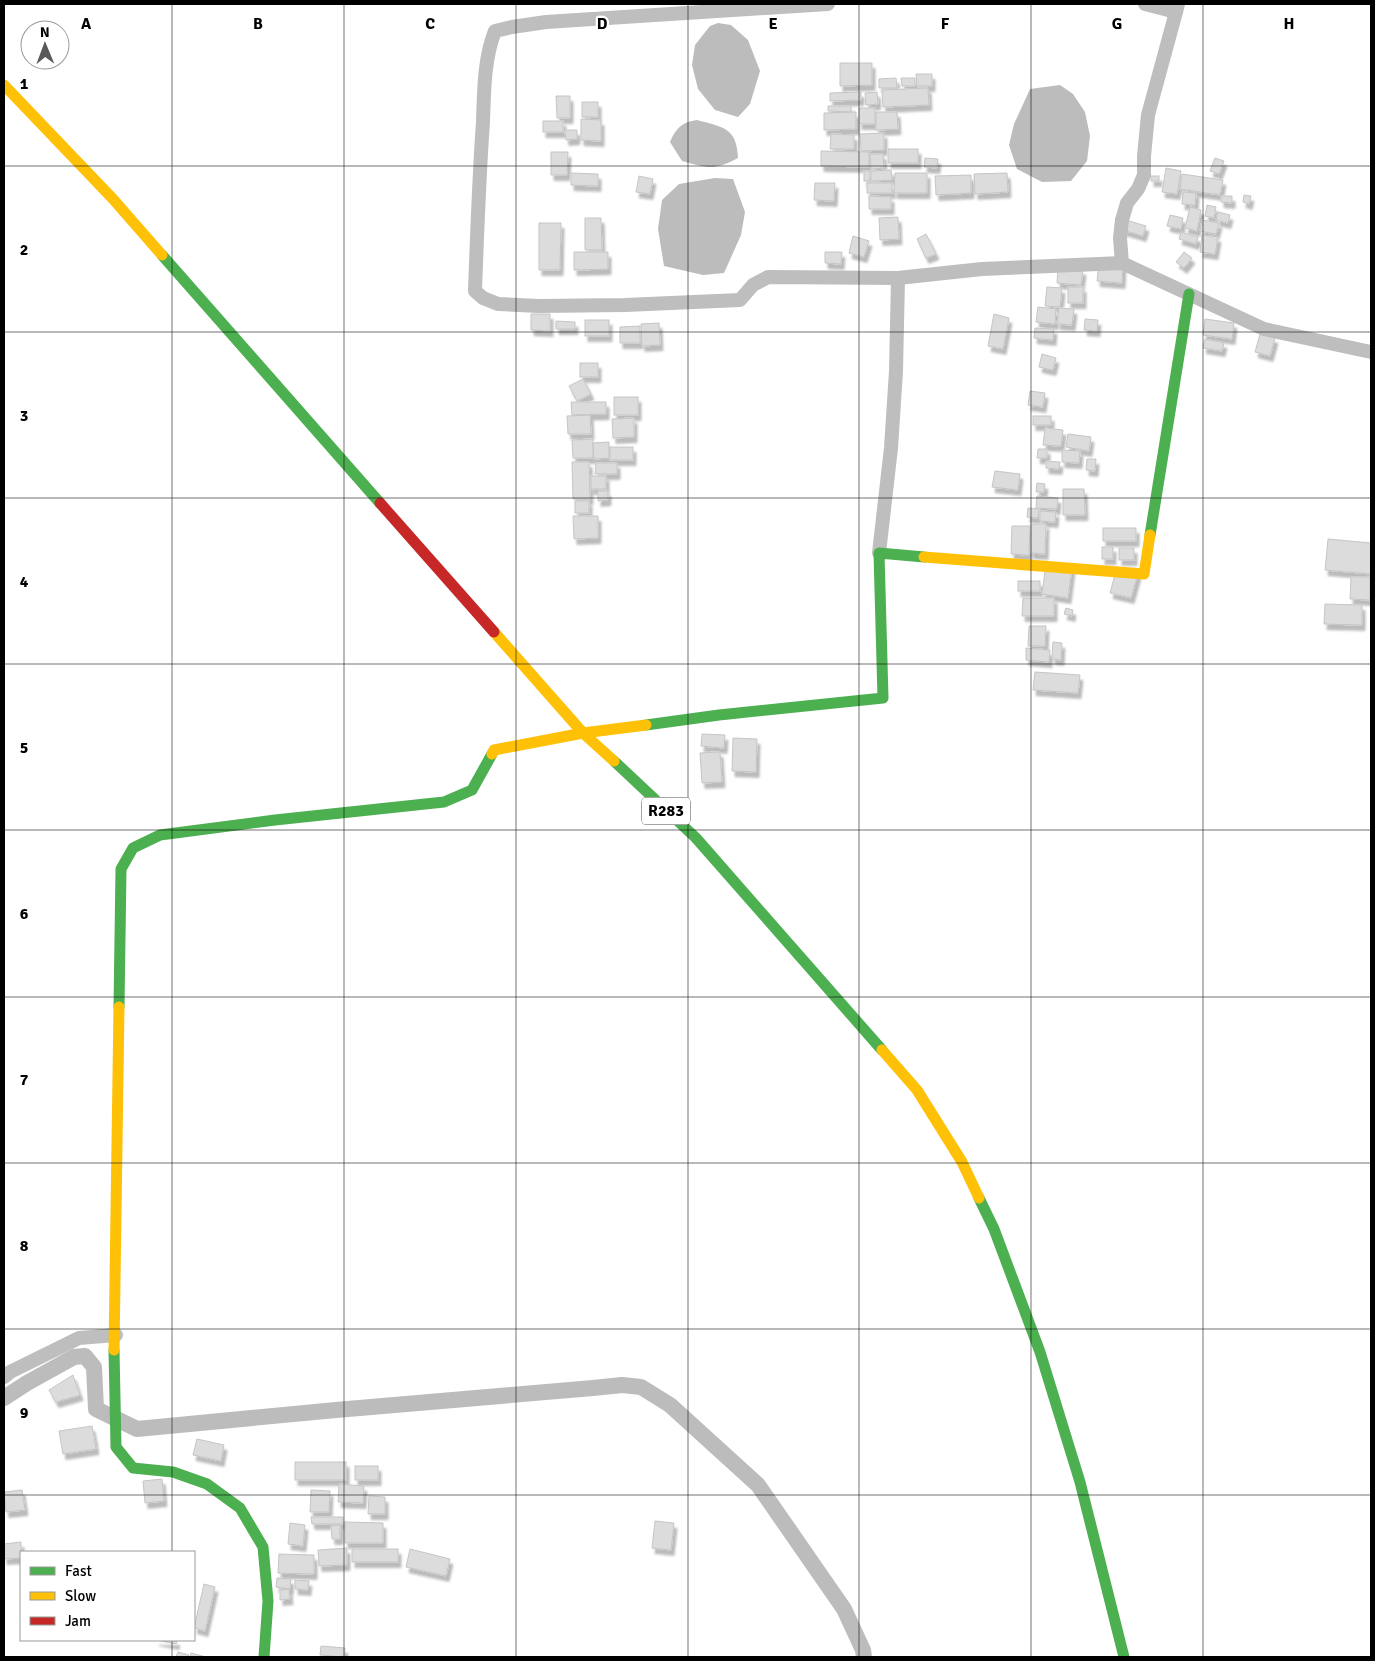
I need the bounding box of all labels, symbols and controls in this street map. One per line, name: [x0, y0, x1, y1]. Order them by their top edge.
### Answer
text: A: [81, 14, 92, 34]
text: B: [253, 14, 263, 34]
text: C: [425, 14, 435, 34]
text: D: [597, 14, 608, 34]
text: E: [768, 14, 778, 34]
text: F: [941, 14, 950, 34]
text: G: [1112, 14, 1122, 34]
text: H: [1284, 14, 1294, 34]
north arrow: [20, 20, 70, 70]
text: N: [40, 24, 50, 41]
text: 1: [20, 74, 29, 94]
text: 2: [20, 240, 28, 260]
text: 3: [20, 406, 28, 426]
text: 4: [20, 572, 29, 592]
text: 5: [20, 738, 28, 758]
road number: R283: [642, 798, 690, 824]
text: 6: [20, 904, 29, 924]
text: 7: [20, 1070, 29, 1090]
text: 8: [20, 1236, 29, 1256]
text: 9: [20, 1403, 29, 1423]
legend: [20, 1551, 195, 1641]
text: Fast: [65, 1562, 92, 1580]
text: Slow: [65, 1587, 96, 1605]
text: Jam: [65, 1612, 91, 1630]

